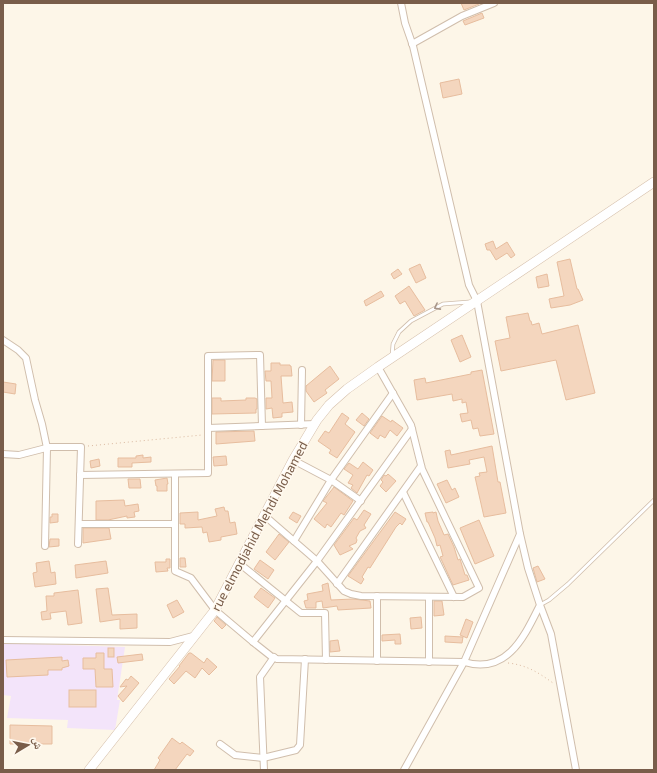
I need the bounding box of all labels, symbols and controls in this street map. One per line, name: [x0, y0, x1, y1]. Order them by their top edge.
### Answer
one-way arrow: [434, 302, 441, 310]
street label: rue elmodjahid Mehdi Mohamed: [207, 438, 311, 614]
north arrow: [8, 725, 48, 765]
text: ش: [29, 736, 46, 751]

